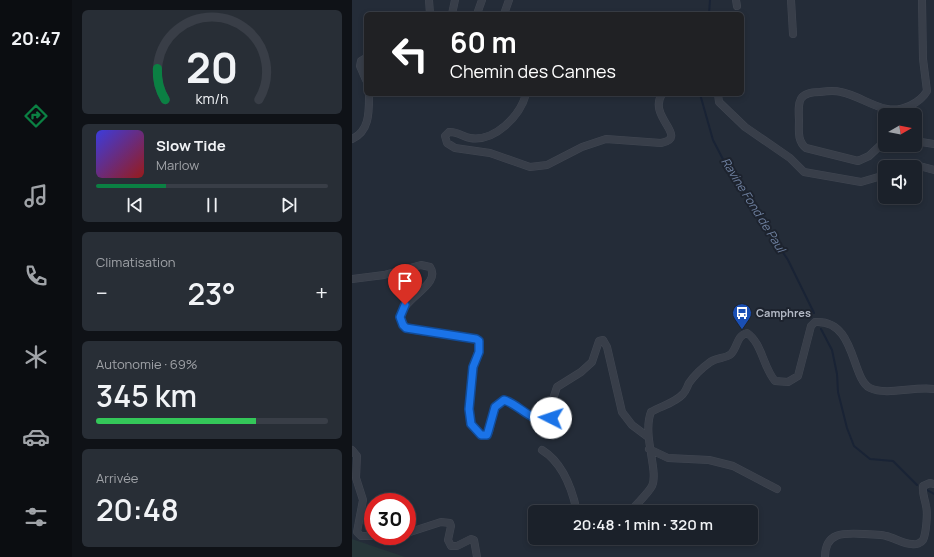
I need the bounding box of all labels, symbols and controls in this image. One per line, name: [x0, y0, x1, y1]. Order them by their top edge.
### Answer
text: 60 m: [450, 23, 517, 61]
text: 20:47: [11, 26, 61, 50]
icon: left: [384, 28, 436, 80]
text: 20: [186, 39, 238, 95]
text: Chemin des Cannes: [450, 59, 616, 83]
text: km/h: [195, 89, 229, 108]
icon: directions: [22, 102, 50, 130]
north arrow: [878, 108, 922, 152]
map controls: [878, 108, 922, 204]
text: Slow Tide: [156, 135, 226, 156]
water label: Ravine Fond de Paul: [717, 154, 791, 257]
text: Marlow: [156, 156, 199, 174]
button: sound: [878, 160, 922, 204]
icon: music: [22, 182, 50, 210]
icon: previous: [124, 194, 146, 216]
icon: pause: [201, 194, 223, 216]
icon: next: [278, 194, 300, 216]
text: Climatisation: [96, 253, 176, 271]
icon: phone: [22, 262, 50, 290]
pin: [388, 264, 422, 305]
icon: arrive: [394, 270, 416, 292]
text: 23°: [187, 273, 236, 314]
text: −: [96, 278, 108, 308]
text: +: [315, 278, 328, 308]
bus stop icon: Camphres: [731, 302, 753, 330]
place label: Camphres: [756, 305, 811, 320]
icon: climate: [22, 343, 50, 371]
text: Autonomie · 69%: [96, 355, 198, 373]
text: 345 km: [96, 375, 197, 416]
position arrow: [530, 397, 572, 439]
icon: car: [22, 423, 50, 451]
text: Arrivée: [96, 469, 138, 487]
text: 20:48: [96, 489, 179, 530]
speed limit sign: 30: [364, 493, 416, 545]
icon: filters: [22, 503, 50, 531]
text: 20:48 · 1 min · 320 m: [573, 514, 713, 535]

